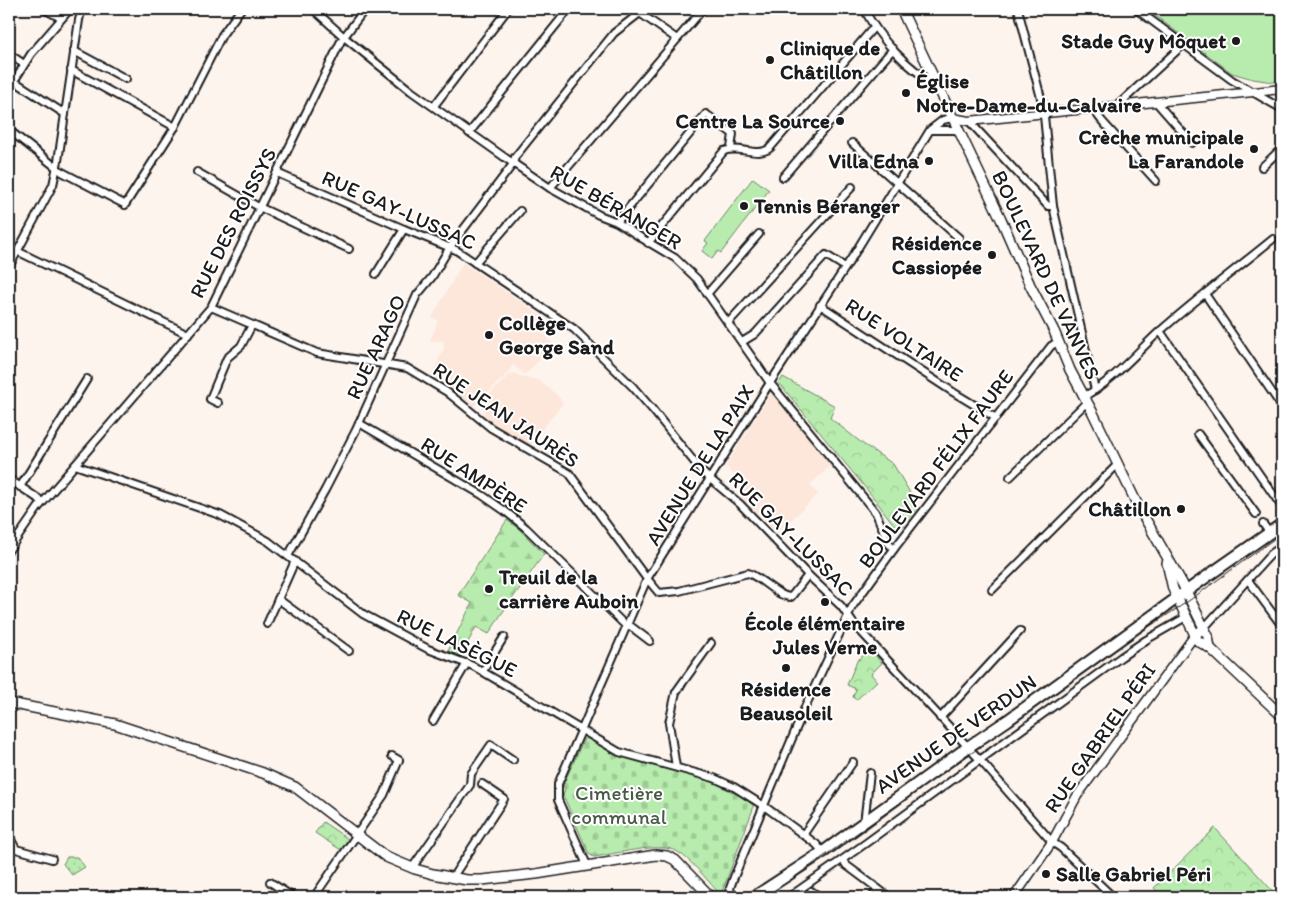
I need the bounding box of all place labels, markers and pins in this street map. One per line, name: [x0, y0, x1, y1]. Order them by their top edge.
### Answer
place label: Stade Guy Môquet: [1061, 28, 1226, 54]
place label: Clinique de Châtillon: [780, 35, 880, 84]
marker: Stade Guy Môquet: [1230, 35, 1242, 47]
marker: Clinique de Châtillon: [764, 54, 776, 66]
place label: Église Notre-Dame-du-Calvaire: [916, 68, 1142, 117]
marker: Église Notre-Dame-du-Calvaire: [900, 87, 912, 99]
place label: Centre La Source: [675, 108, 830, 133]
marker: Centre La Source: [834, 115, 846, 127]
place label: Crèche municipale La Farandole: [1078, 124, 1244, 173]
marker: Crèche municipale La Farandole: [1248, 143, 1260, 155]
place label: Villa Edna: [829, 148, 920, 173]
marker: Villa Edna: [923, 155, 935, 167]
place label: Tennis Béranger: [753, 193, 900, 219]
marker: Tennis Béranger: [738, 200, 750, 212]
place label: Résidence Cassiopée: [892, 230, 982, 280]
marker: Résidence Cassiopée: [986, 249, 998, 261]
place label: Collège George Sand: [499, 310, 615, 360]
marker: Collège George Sand: [483, 329, 495, 341]
place label: Châtillon: [1088, 496, 1172, 521]
marker: Châtillon: [1175, 503, 1187, 515]
place label: Treuil de la carrière Auboin: [498, 564, 638, 613]
marker: Treuil de la carrière Auboin: [483, 583, 495, 595]
marker: École élémentaire Jules Verne: [819, 596, 831, 608]
place label: École élémentaire Jules Verne: [745, 610, 905, 659]
marker: Résidence Beausoleil: [780, 662, 792, 674]
place label: Résidence Beausoleil: [740, 676, 833, 725]
place label: Salle Gabriel Péri: [1056, 861, 1211, 886]
marker: Salle Gabriel Péri: [1040, 868, 1052, 880]

